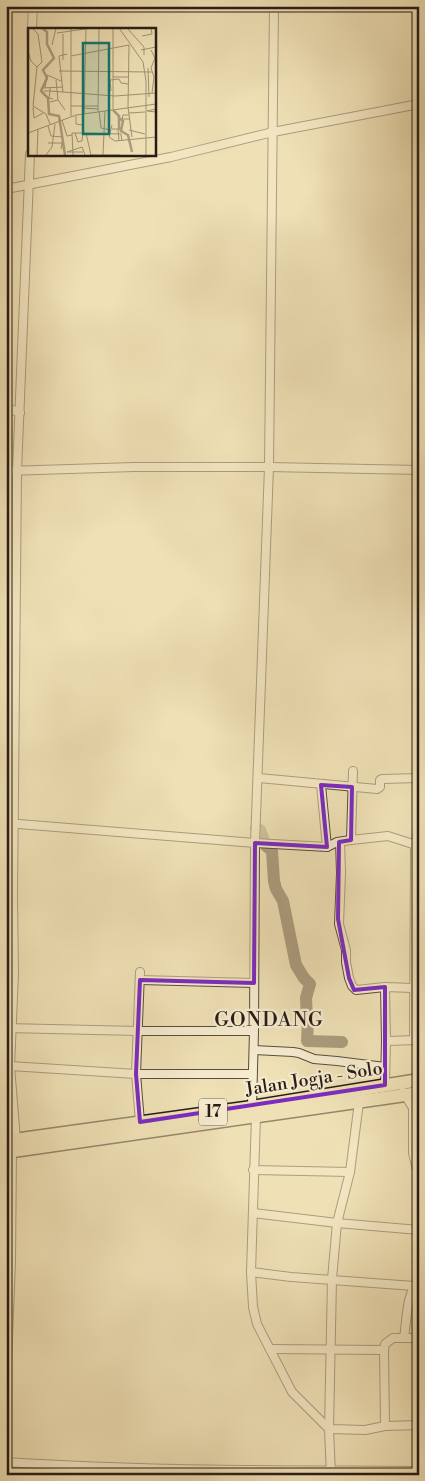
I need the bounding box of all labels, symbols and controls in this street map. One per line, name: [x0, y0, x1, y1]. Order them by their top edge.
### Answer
inset map: [28, 28, 155, 155]
district label: GONDANG: [214, 1008, 324, 1033]
street label: Jalan Jogja - Solo: [243, 1057, 384, 1101]
road number: 17: [199, 1098, 227, 1126]

